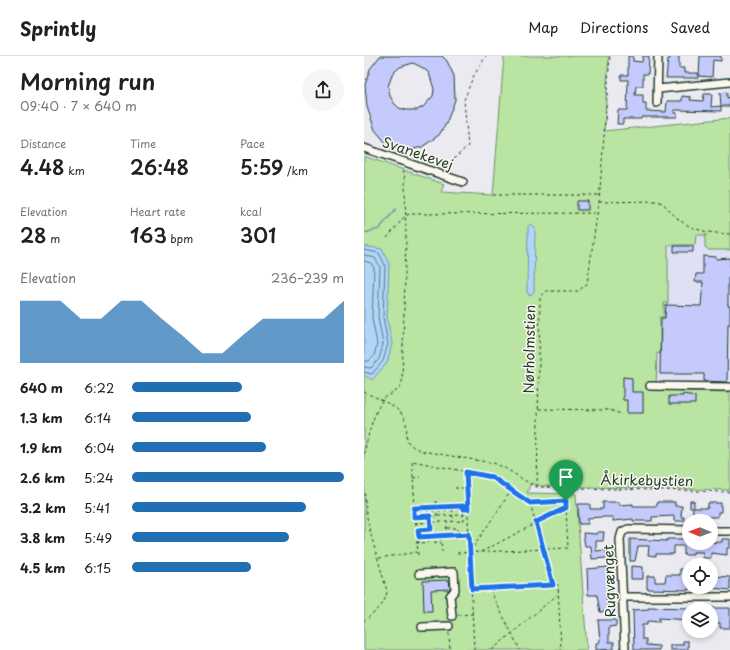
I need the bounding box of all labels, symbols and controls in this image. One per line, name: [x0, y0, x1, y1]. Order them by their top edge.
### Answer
text: Sprintly: [20, 14, 96, 42]
text: Map: [528, 17, 558, 38]
text: Directions: [580, 17, 648, 38]
text: Saved: [670, 17, 710, 38]
text: Morning run: [20, 64, 155, 97]
button: share: [302, 69, 344, 111]
text: 09:40 · 7 × 640 m: [20, 96, 137, 115]
street label: Svanekevej: [380, 131, 456, 175]
text: Distance: [20, 135, 66, 152]
text: Time: [130, 135, 156, 152]
text: Pace: [240, 135, 265, 152]
text: 4.48: [20, 152, 65, 182]
text: 26:48: [130, 152, 189, 182]
text: 5:59: [240, 152, 283, 182]
text: km: [65, 162, 85, 179]
text: /km: [283, 162, 308, 179]
text: Elevation: [20, 203, 67, 220]
text: Heart rate: [130, 203, 186, 220]
text: kcal: [240, 203, 262, 220]
text: 28: [20, 220, 47, 250]
text: 163: [130, 220, 167, 250]
text: 301: [240, 220, 276, 250]
text: m: [47, 230, 60, 247]
text: bpm: [167, 230, 193, 247]
text: Elevation: [20, 268, 76, 287]
text: 236–239 m: [271, 268, 344, 287]
street label: Nørholmstien: [518, 304, 540, 394]
text: 640 m: [20, 378, 63, 397]
text: 6:22: [84, 378, 114, 397]
text: 1.3 km: [20, 408, 63, 427]
text: 6:14: [84, 408, 111, 427]
text: 1.9 km: [20, 438, 62, 457]
text: 6:04: [84, 438, 115, 457]
pin: [549, 460, 583, 501]
icon: arrive: [555, 466, 577, 488]
text: 2.6 km: [20, 468, 65, 487]
text: 5:24: [84, 468, 114, 487]
street label: Åkirkebystien: [600, 469, 694, 491]
text: 3.2 km: [20, 498, 66, 517]
text: 5:41: [84, 498, 110, 517]
north arrow: [682, 514, 718, 550]
map controls: [682, 514, 718, 638]
text: 3.8 km: [20, 528, 65, 547]
text: 5:49: [84, 528, 112, 547]
street label: Rugvænget: [597, 544, 621, 618]
text: 4.5 km: [20, 558, 65, 577]
text: 6:15: [84, 558, 111, 577]
button: locate: [682, 558, 718, 594]
button: layers: [682, 602, 718, 638]

